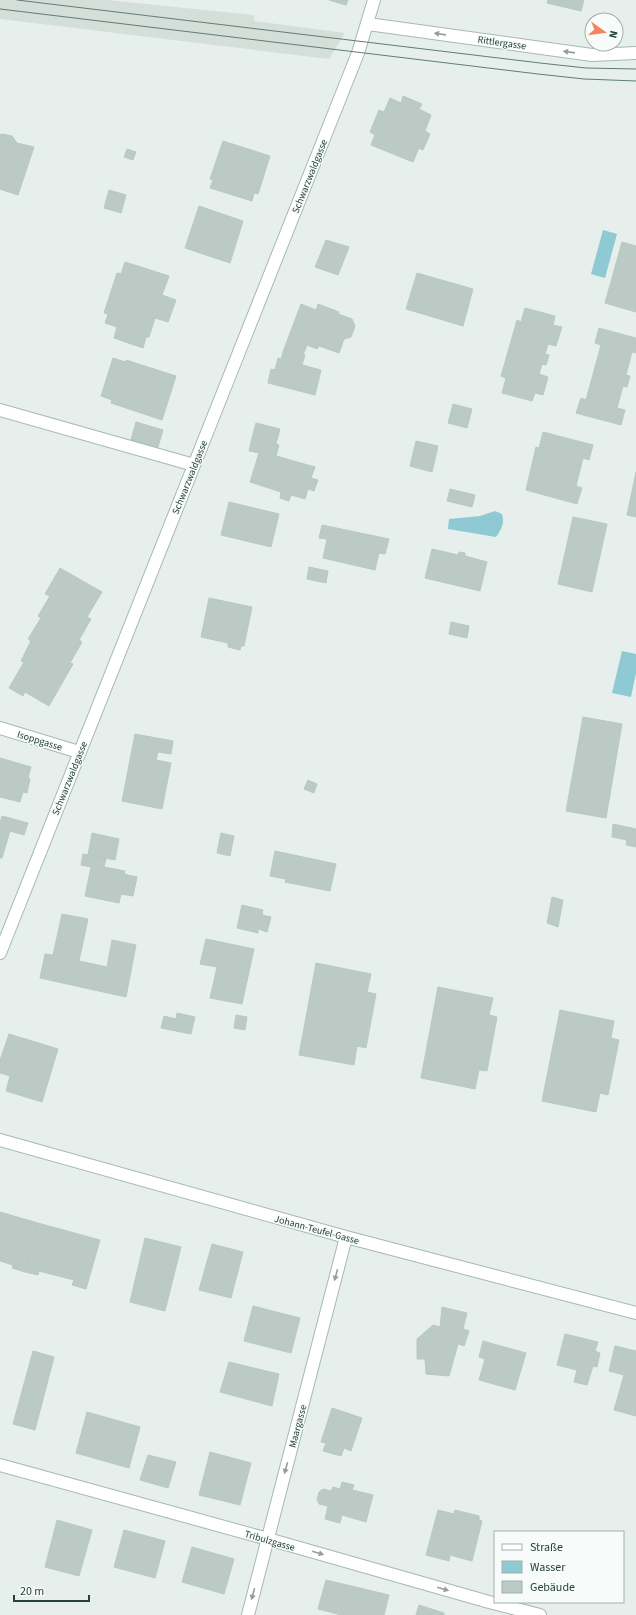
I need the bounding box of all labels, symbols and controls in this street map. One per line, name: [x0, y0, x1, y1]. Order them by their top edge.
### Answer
north arrow: [584, 12, 624, 52]
text: N: [605, 29, 621, 40]
one-way arrow: [434, 31, 447, 37]
street label: Rittlergasse: [477, 33, 527, 53]
one-way arrow: [563, 49, 575, 55]
street label: Schwarzwaldgasse: [289, 137, 331, 215]
street label: Schwarzwaldgasse: [169, 438, 211, 516]
street label: Isoppgasse: [15, 727, 64, 754]
street label: Schwarzwaldgasse: [49, 739, 91, 817]
street label: Johann-Teufel-Gasse: [273, 1212, 361, 1248]
one-way arrow: [333, 1269, 339, 1281]
street label: Maargasse: [286, 1403, 310, 1449]
one-way arrow: [283, 1463, 289, 1475]
street label: Tribulzgasse: [243, 1527, 297, 1555]
legend: [494, 1531, 624, 1603]
text: Straße: [530, 1539, 563, 1556]
one-way arrow: [313, 1550, 325, 1556]
text: Wasser: [530, 1559, 566, 1576]
scale bar: [14, 1577, 89, 1603]
text: Gebäude: [530, 1579, 575, 1596]
text: 20 m: [20, 1583, 44, 1600]
one-way arrow: [438, 1586, 450, 1592]
one-way arrow: [250, 1588, 256, 1600]

